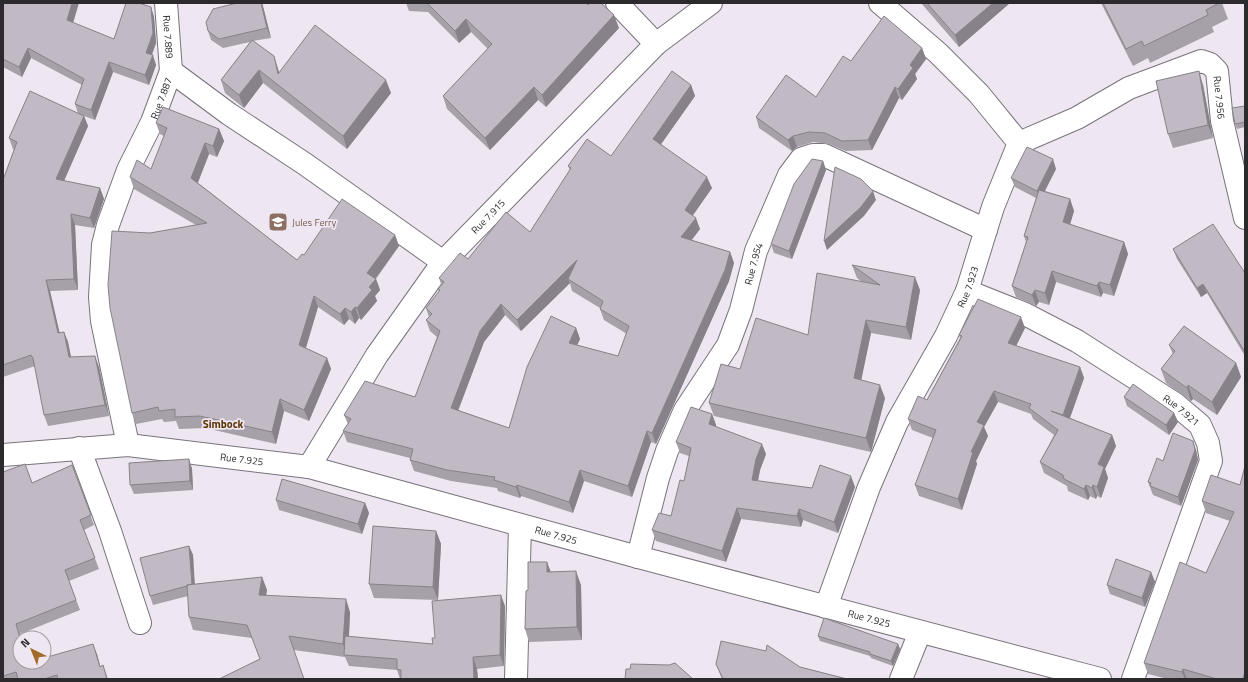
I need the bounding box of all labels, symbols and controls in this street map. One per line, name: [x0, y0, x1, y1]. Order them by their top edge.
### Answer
street label: Rue 7.889: [159, 15, 178, 59]
street label: Rue 7.887: [146, 75, 175, 121]
street label: Rue 7.956: [1210, 75, 1229, 120]
street label: Rue 7.915: [467, 195, 508, 237]
school or university icon: Jules Ferry: [267, 211, 289, 233]
place label: Jules Ferry: [292, 215, 336, 230]
street label: Rue 7.954: [740, 240, 767, 286]
street label: Rue 7.923: [953, 264, 982, 310]
street label: Rue 7.921: [1160, 390, 1203, 429]
district label: Simbock: [203, 416, 244, 432]
street label: Rue 7.925: [219, 449, 265, 469]
street label: Rue 7.925: [533, 522, 579, 548]
street label: Rue 7.925: [846, 605, 892, 631]
north arrow: [12, 630, 52, 670]
text: N: [17, 634, 33, 651]

